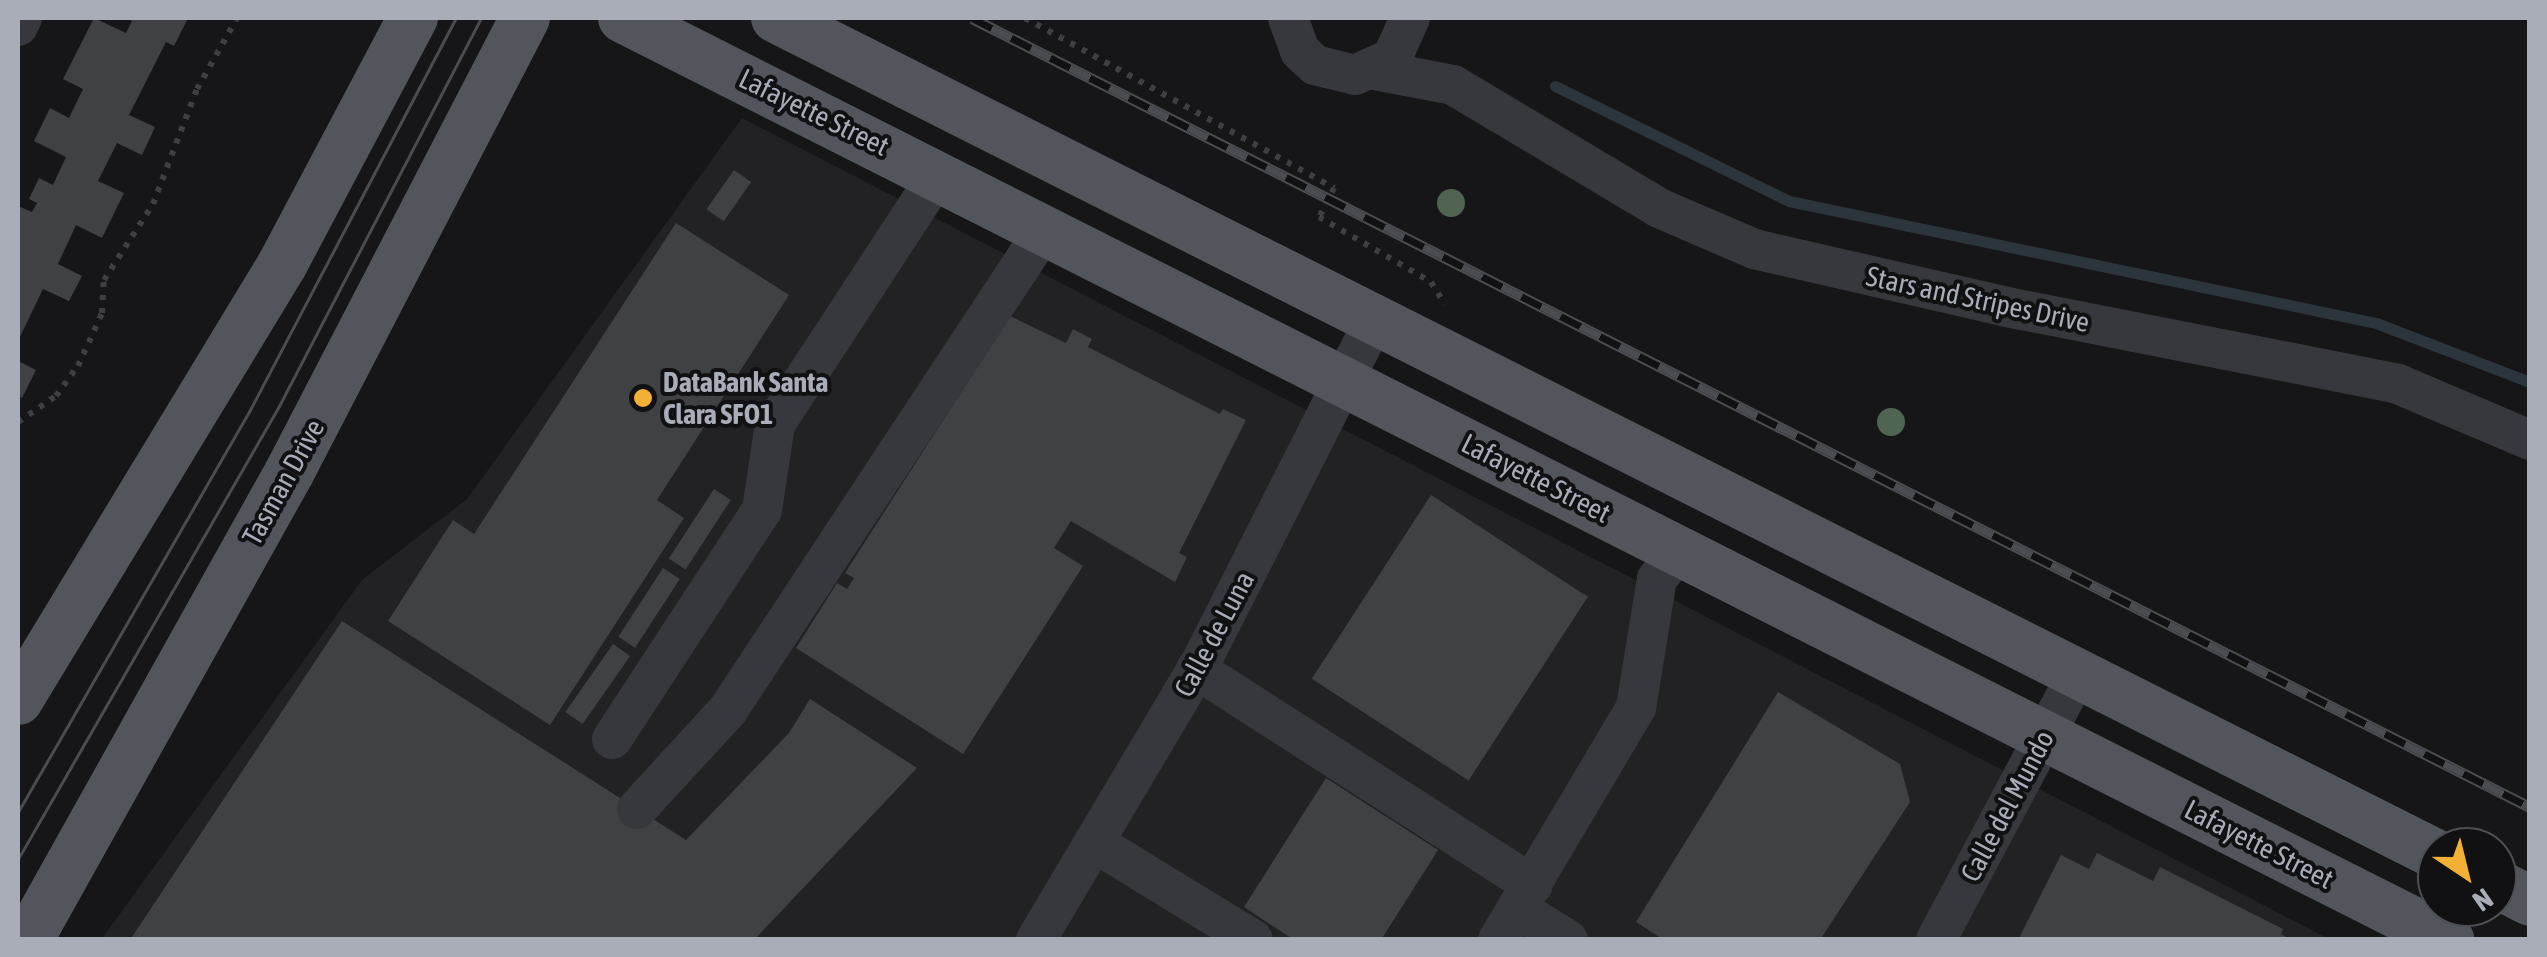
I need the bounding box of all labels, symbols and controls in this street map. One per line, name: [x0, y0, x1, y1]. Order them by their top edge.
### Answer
street label: Lafayette Street: [734, 61, 894, 163]
street label: Stars and Stripes Drive: [1863, 259, 2093, 339]
place label: DataBank Santa Clara SFO1: [663, 365, 828, 431]
marker: DataBank Santa Clara SFO1: [632, 387, 654, 409]
street label: Tasman Drive: [235, 413, 331, 551]
street label: Lafayette Street: [1456, 426, 1616, 530]
street label: Calle de Luna: [1167, 565, 1261, 703]
street label: Calle del Mundo: [1953, 725, 2061, 887]
street label: Lafayette Street: [2179, 792, 2339, 896]
north arrow: [2417, 827, 2517, 927]
text: N: [2467, 882, 2499, 918]

